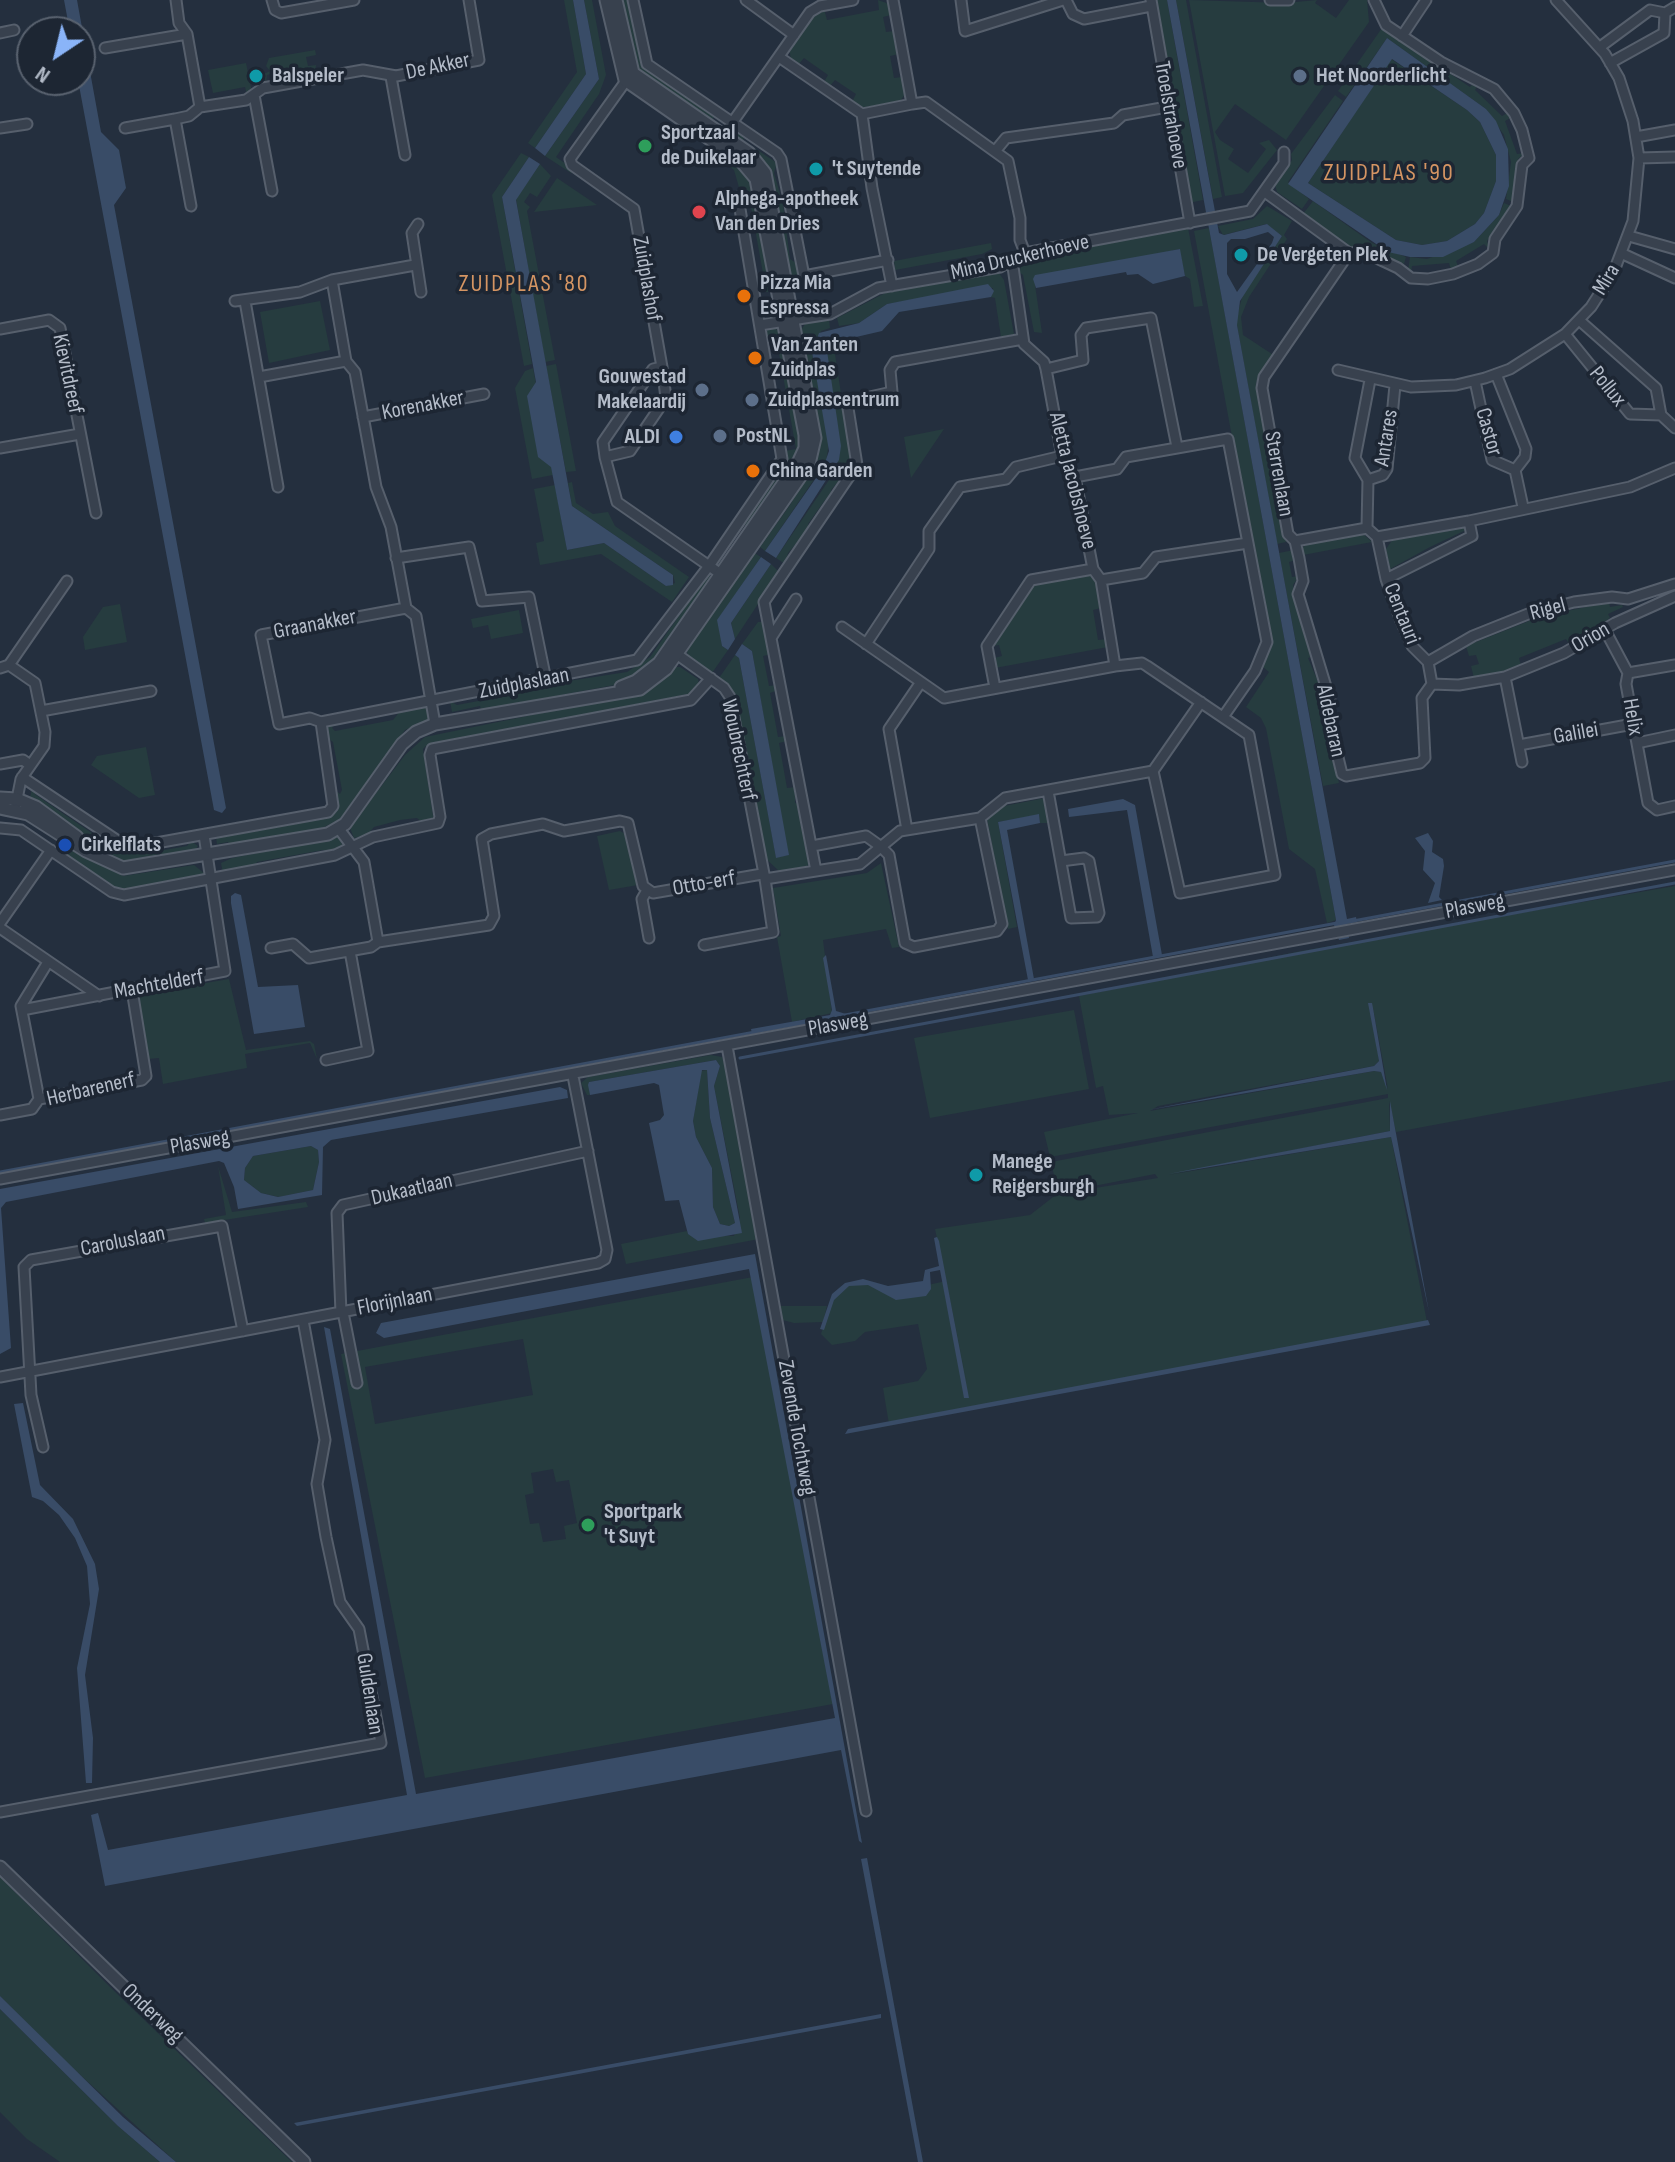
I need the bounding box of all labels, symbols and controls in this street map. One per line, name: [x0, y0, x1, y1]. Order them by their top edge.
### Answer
north arrow: [16, 16, 96, 96]
street label: De Akker: [404, 47, 472, 87]
street label: Troelstrahoeve: [1148, 59, 1192, 171]
text: N: [31, 60, 56, 89]
place label: Balspeler: [272, 63, 344, 89]
place label: Het Noorderlicht: [1316, 63, 1447, 89]
marker: Balspeler: [247, 67, 265, 85]
marker: Het Noorderlicht: [1291, 67, 1309, 85]
place label: Sportzaal de Duikelaar: [661, 120, 756, 172]
marker: Sportzaal de Duikelaar: [636, 137, 654, 155]
place label: 't Suytende: [832, 156, 921, 182]
marker: 't Suytende: [807, 160, 825, 178]
district label: ZUIDPLAS '90: [1323, 160, 1455, 188]
place label: Alphega-apotheek Van den Dries: [715, 186, 859, 238]
marker: Alphega-apotheek Van den Dries: [690, 203, 708, 221]
street label: Mina Druckerhoeve: [948, 229, 1092, 287]
street label: Zuidplashof: [626, 234, 666, 324]
place label: De Vergeten Plek: [1257, 242, 1388, 268]
marker: De Vergeten Plek: [1232, 246, 1250, 264]
street label: Mira: [1588, 260, 1626, 300]
place label: Pizza Mia Espressa: [760, 270, 831, 322]
district label: ZUIDPLAS '80: [458, 271, 590, 299]
marker: Pizza Mia Espressa: [735, 287, 753, 305]
street label: Kievitdreef: [46, 332, 88, 416]
place label: Van Zanten Zuidplas: [771, 332, 858, 384]
marker: Van Zanten Zuidplas: [746, 349, 764, 367]
street label: Pollux: [1583, 362, 1631, 412]
place label: Gouwestad Makelaardij: [597, 364, 686, 416]
marker: Gouwestad Makelaardij: [693, 381, 711, 399]
street label: Korenakker: [380, 385, 466, 427]
place label: Zuidplascentrum: [768, 387, 899, 413]
marker: Zuidplascentrum: [743, 391, 761, 409]
street label: Castor: [1469, 405, 1507, 459]
street label: Antares: [1369, 408, 1405, 468]
street label: Aletta Jacobshoeve: [1042, 410, 1102, 552]
place label: PostNL: [736, 423, 792, 449]
place label: ALDI: [625, 424, 660, 450]
marker: PostNL: [711, 427, 729, 445]
marker: ALDI: [667, 428, 685, 446]
street label: Sterrenlaan: [1258, 429, 1298, 519]
place label: China Garden: [769, 458, 873, 484]
marker: China Garden: [744, 462, 762, 480]
street label: Centauri: [1377, 580, 1425, 648]
street label: Rigel: [1527, 593, 1569, 627]
street label: Graanakker: [272, 604, 358, 646]
street label: Orion: [1567, 617, 1615, 659]
street label: Zuidplaslaan: [477, 662, 571, 706]
street label: Aldebaran: [1309, 682, 1351, 760]
street label: Woubrechterf: [714, 697, 762, 803]
street label: Helix: [1616, 697, 1648, 737]
street label: Galilei: [1552, 717, 1600, 751]
place label: Cirkelflats: [81, 832, 161, 858]
marker: Cirkelflats: [56, 836, 74, 854]
street label: Otto-erf: [671, 866, 737, 902]
street label: Plasweg: [1443, 888, 1507, 926]
street label: Machtelderf: [112, 964, 206, 1006]
street label: Plasweg: [806, 1007, 870, 1043]
street label: Herbarenerf: [44, 1067, 138, 1113]
street label: Plasweg: [168, 1125, 232, 1161]
place label: Manege Reigersburgh: [992, 1149, 1095, 1200]
marker: Manege Reigersburgh: [967, 1166, 985, 1184]
street label: Dukaatlaan: [369, 1168, 455, 1212]
street label: Caroluslaan: [79, 1221, 167, 1263]
street label: Florijnlaan: [355, 1282, 435, 1322]
street label: Zevende Tochtweg: [771, 1358, 821, 1498]
place label: Sportpark 't Suyt: [604, 1499, 682, 1550]
marker: Sportpark 't Suyt: [579, 1516, 597, 1534]
street label: Guldenlaan: [350, 1651, 388, 1737]
street label: Onderweg: [116, 1979, 188, 2049]

